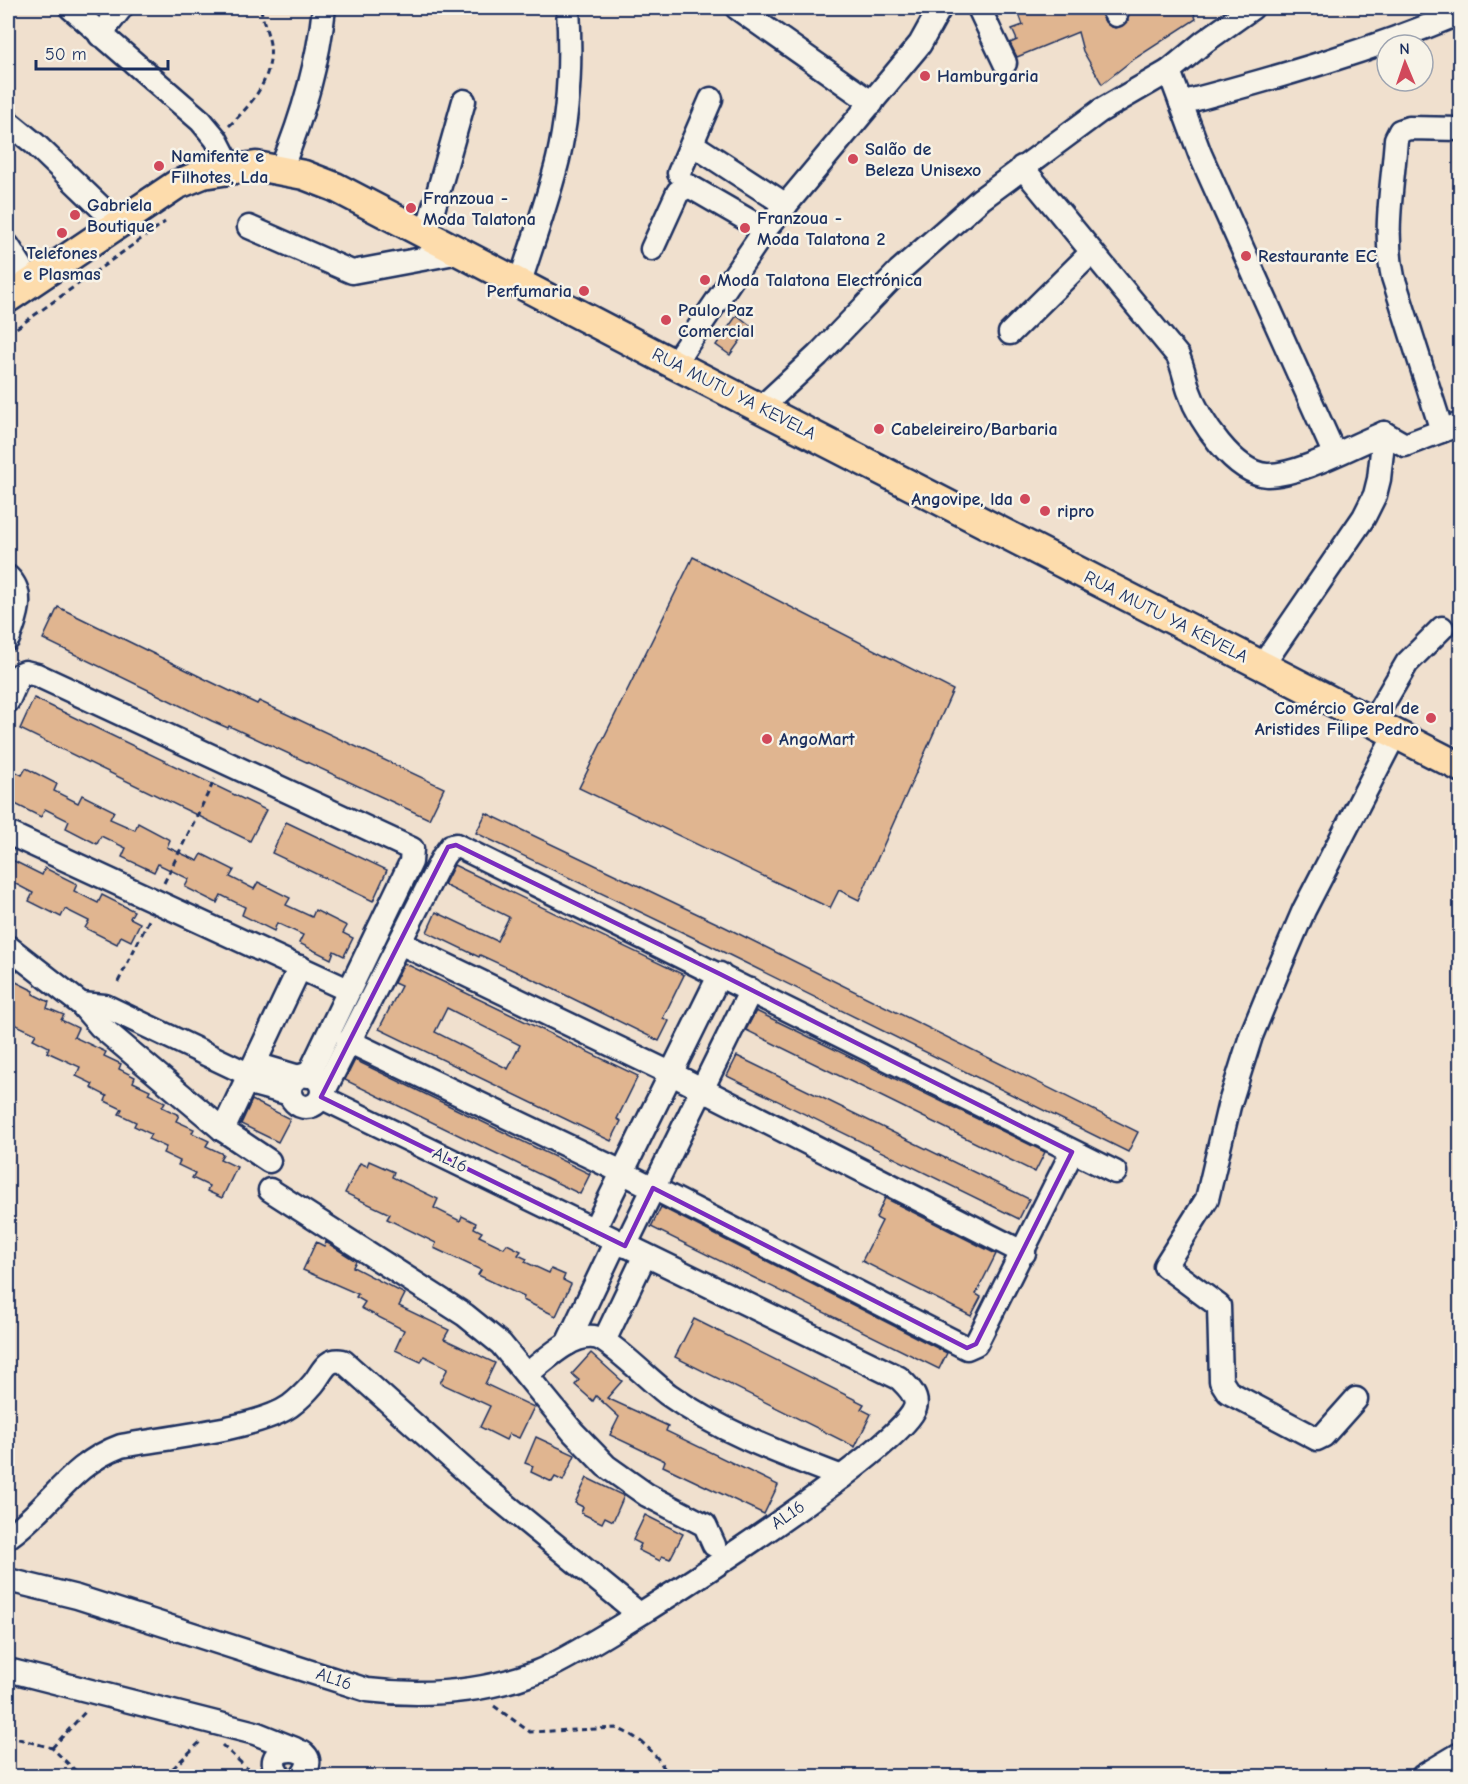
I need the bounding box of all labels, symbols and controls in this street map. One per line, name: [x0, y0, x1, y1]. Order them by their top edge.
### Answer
scale bar: [36, 33, 168, 71]
north arrow: [1375, 33, 1435, 93]
text: N: [1399, 40, 1410, 58]
text: 50 m: [45, 44, 87, 65]
place label: Hamburgaria: [937, 66, 1039, 87]
marker: Hamburgaria: [918, 69, 932, 83]
place label: Salão de Beleza Unisexo: [865, 139, 981, 181]
place label: Namifente e Filhotes, Lda: [171, 146, 268, 188]
marker: Salão de Beleza Unisexo: [846, 152, 860, 166]
marker: Namifente e Filhotes, Lda: [152, 159, 166, 173]
place label: Franzoua - Moda Talatona: [423, 188, 536, 230]
place label: Gabriela Boutique: [87, 195, 154, 237]
marker: Franzoua - Moda Talatona: [404, 201, 418, 215]
marker: Gabriela Boutique: [68, 208, 82, 222]
place label: Franzoua - Moda Talatona 2: [757, 208, 885, 250]
marker: Franzoua - Moda Talatona 2: [738, 221, 752, 235]
marker: Telefones e Plasmas: [55, 226, 69, 240]
place label: Telefones e Plasmas: [23, 243, 101, 285]
place label: Restaurante EC: [1258, 246, 1377, 267]
marker: Restaurante EC: [1239, 249, 1253, 263]
place label: Moda Talatona Electrónica: [717, 270, 922, 291]
marker: Moda Talatona Electrónica: [698, 273, 712, 287]
place label: Perfumaria: [487, 281, 572, 302]
marker: Perfumaria: [577, 284, 591, 298]
place label: Paulo Paz Comercial: [678, 300, 754, 342]
marker: Paulo Paz Comercial: [659, 313, 673, 327]
street label: RUA MUTU YA KEVELA: [649, 344, 819, 444]
place label: Cabeleireiro/Barbaria: [891, 419, 1058, 440]
marker: Cabeleireiro/Barbaria: [872, 422, 886, 436]
place label: Angovipe, lda: [911, 489, 1013, 510]
marker: Angovipe, lda: [1018, 492, 1032, 506]
place label: ripro: [1057, 501, 1094, 522]
marker: ripro: [1038, 504, 1052, 518]
street label: RUA MUTU YA KEVELA: [1081, 567, 1251, 667]
place label: Comércio Geral de Aristides Filipe Pedro: [1255, 698, 1419, 740]
marker: Comércio Geral de Aristides Filipe Pedro: [1424, 711, 1438, 725]
place label: AngoMart: [779, 729, 856, 750]
marker: AngoMart: [760, 732, 774, 746]
street label: AL16: [429, 1143, 471, 1177]
street label: AL16: [767, 1496, 809, 1534]
street label: AL16: [313, 1663, 355, 1695]

